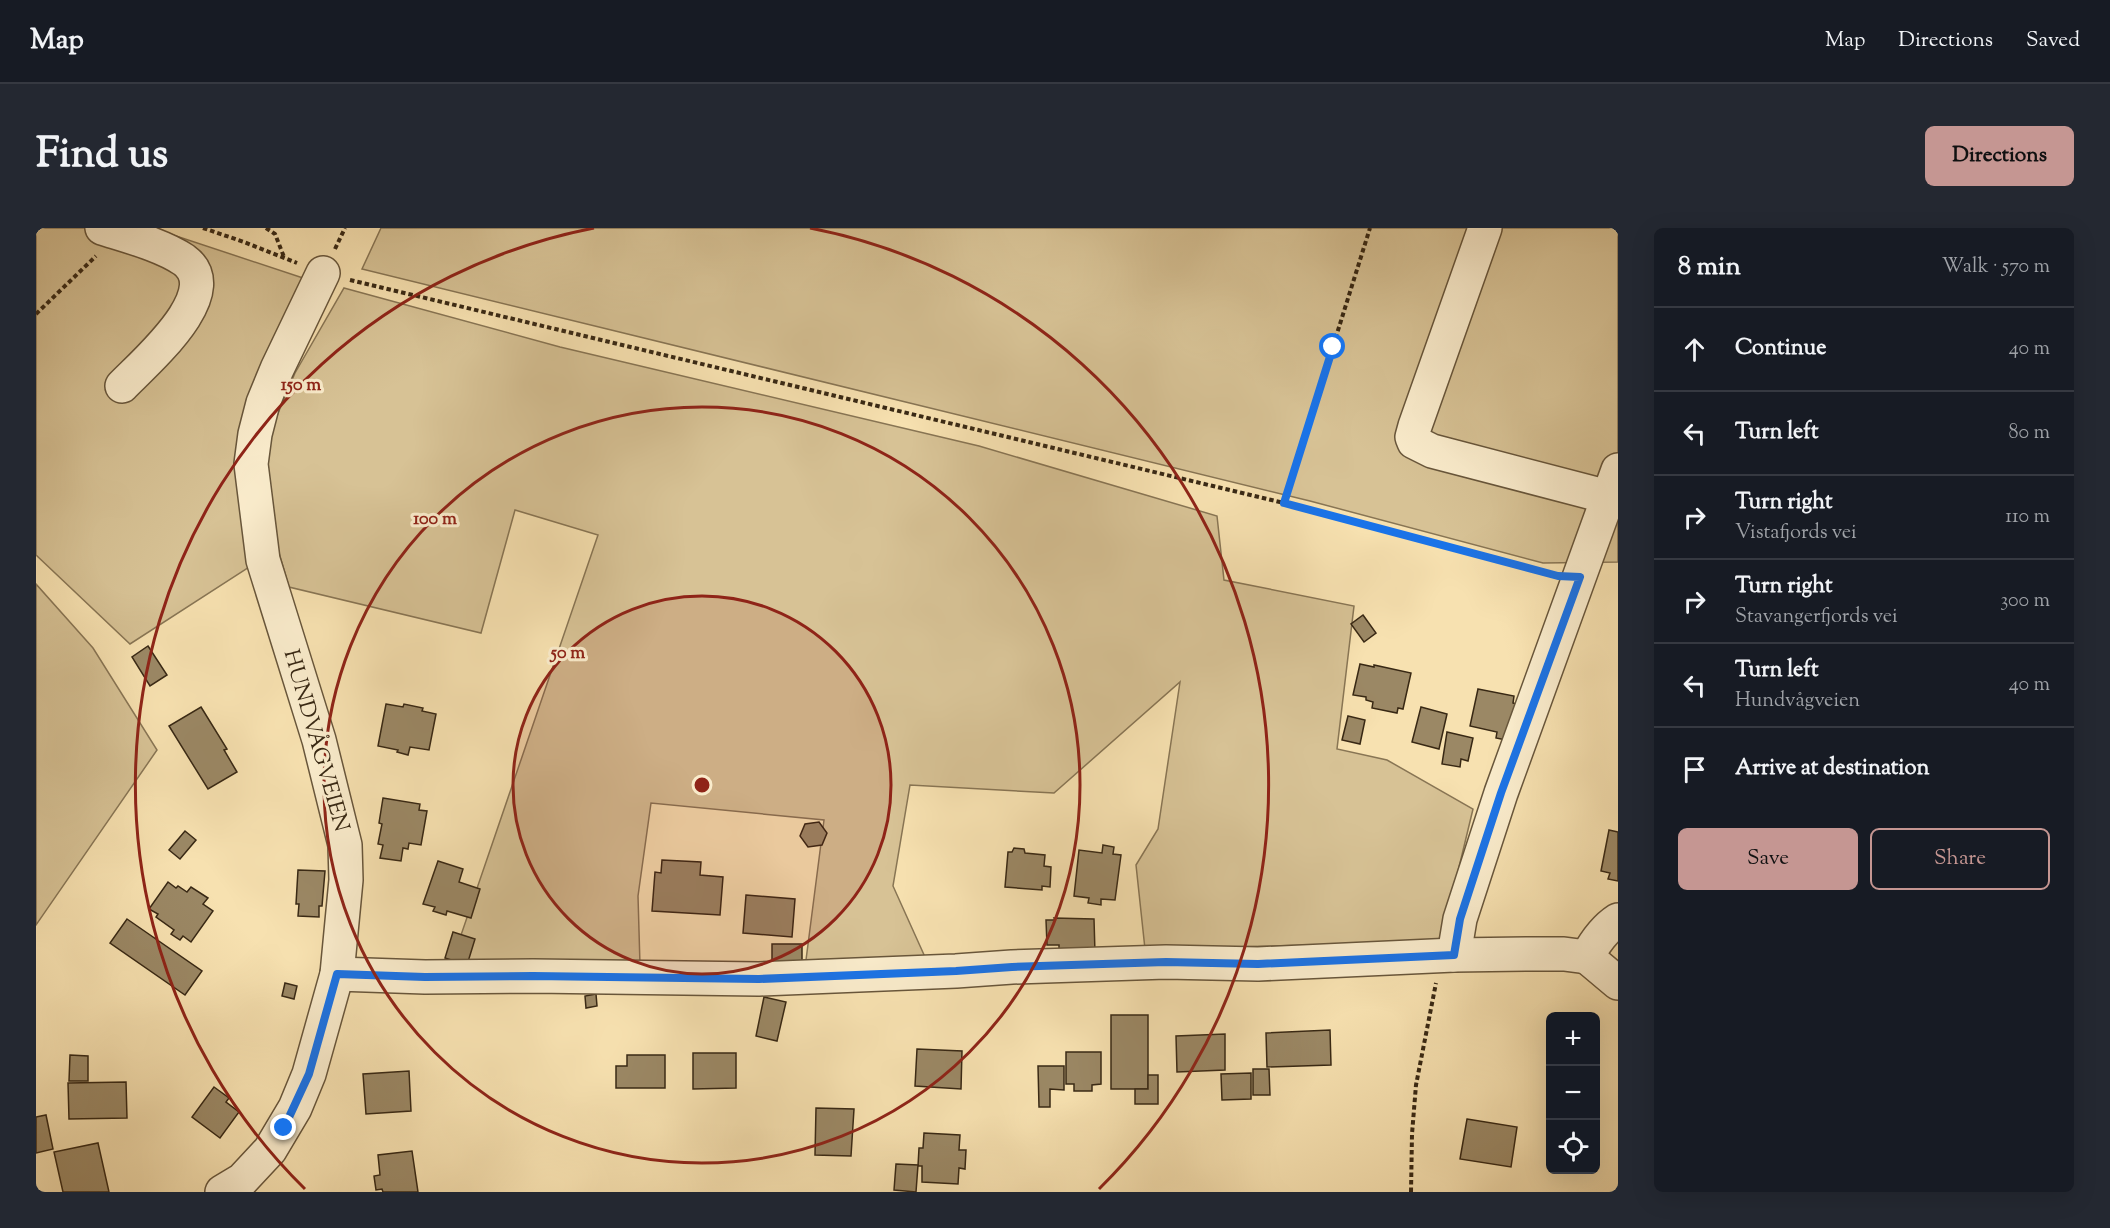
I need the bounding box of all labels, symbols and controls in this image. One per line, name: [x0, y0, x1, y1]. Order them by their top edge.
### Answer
text: Map: [30, 21, 84, 61]
text: Map: [1825, 26, 1865, 56]
text: Directions: [1898, 26, 1993, 56]
text: Saved: [2026, 26, 2080, 56]
text: Find us: [36, 126, 168, 186]
button: Directions: [1925, 126, 2074, 186]
text: 8 min: [1678, 249, 1741, 286]
text: Walk · 570 m: [1942, 253, 2050, 282]
route start: [1319, 333, 1345, 359]
icon: ahead: [1678, 333, 1711, 366]
text: Continue: [1735, 333, 1826, 365]
text: 40 m: [2009, 335, 2050, 364]
text: 150 m: [281, 373, 321, 399]
icon: left: [1678, 417, 1711, 450]
text: Turn left: [1735, 417, 1818, 449]
text: 80 m: [2009, 419, 2050, 448]
text: Turn right: [1735, 487, 1832, 519]
icon: right: [1678, 501, 1711, 534]
text: 110 m: [2005, 503, 2050, 532]
text: 100 m: [413, 507, 457, 533]
text: Vistafjords vei: [1735, 519, 1857, 548]
text: Turn right: [1735, 571, 1832, 603]
icon: right: [1678, 585, 1711, 618]
text: 300 m: [2000, 587, 2050, 616]
text: Stavangerfjords vei: [1735, 603, 1898, 632]
text: 50 m: [549, 641, 585, 667]
street label: HUNDVÅGVEIEN: [274, 646, 357, 836]
text: Turn left: [1735, 655, 1818, 687]
icon: left: [1678, 669, 1711, 702]
text: 40 m: [2009, 671, 2050, 700]
text: Hundvågveien: [1735, 687, 1860, 716]
icon: arrive: [1678, 753, 1711, 786]
text: Arrive at destination: [1735, 753, 1930, 785]
centre of rings: [692, 775, 712, 795]
button: Save: [1678, 828, 1858, 890]
button: Share: [1870, 828, 2050, 890]
map controls: [1546, 1012, 1600, 1174]
button: +: [1546, 1012, 1600, 1066]
button: −: [1546, 1066, 1600, 1120]
route end: [270, 1114, 296, 1140]
button: locate: [1546, 1120, 1600, 1174]

